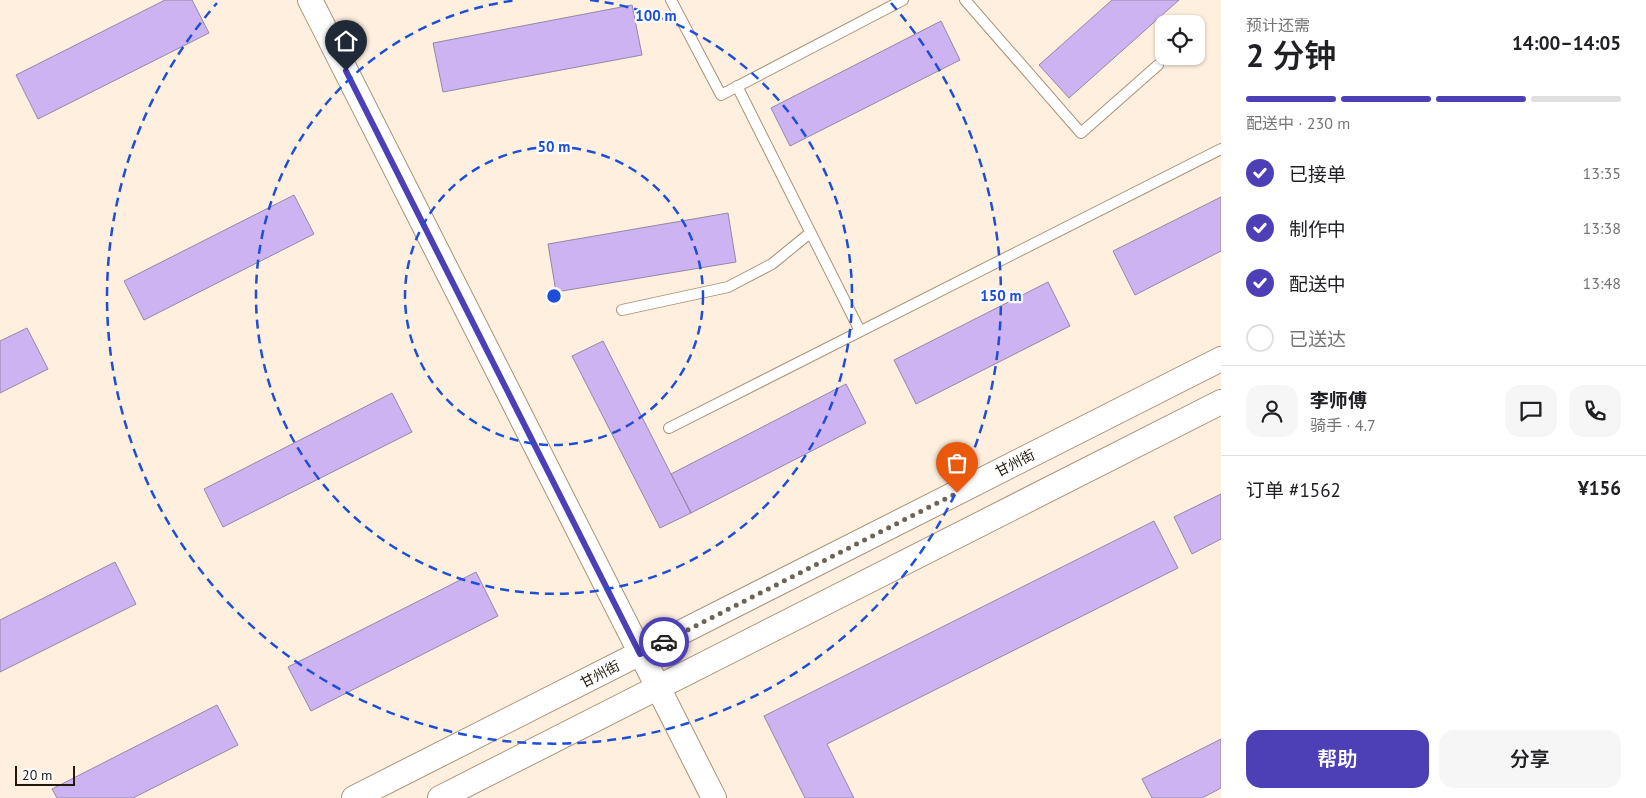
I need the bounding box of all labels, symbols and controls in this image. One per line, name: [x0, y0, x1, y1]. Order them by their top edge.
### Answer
text: 100 m: [635, 6, 677, 25]
map controls: [1155, 15, 1205, 65]
button: locate: [1155, 15, 1205, 65]
text: 预计还需: [1246, 15, 1310, 35]
pin: [325, 20, 367, 71]
icon: home: [332, 27, 360, 55]
text: 14:00–14:05: [1512, 31, 1621, 55]
text: 2 分钟: [1246, 34, 1336, 76]
text: 配送中 · 230 m: [1246, 113, 1350, 133]
text: 50 m: [538, 137, 570, 156]
icon: check: [1246, 159, 1274, 187]
text: 已接单: [1289, 162, 1346, 186]
text: 13:35: [1583, 163, 1621, 183]
icon: check: [1246, 214, 1274, 242]
text: 制作中: [1289, 217, 1346, 241]
text: 13:38: [1583, 218, 1621, 238]
icon: check: [1246, 269, 1274, 297]
text: 配送中: [1289, 272, 1346, 296]
text: 13:48: [1583, 273, 1621, 293]
text: 150 m: [980, 286, 1022, 305]
centre of rings: [545, 287, 563, 305]
text: 已送达: [1289, 327, 1346, 351]
button: person: [1246, 385, 1298, 437]
button: chat: [1505, 385, 1557, 437]
button: phone: [1569, 385, 1621, 437]
text: 李师傅: [1310, 388, 1367, 412]
text: 骑手 · 4.7: [1310, 415, 1376, 435]
pin: [936, 442, 978, 493]
street label: 甘州街: [992, 445, 1038, 481]
icon: bag: [943, 449, 971, 477]
text: ¥156: [1578, 476, 1621, 500]
text: 订单 #1562: [1246, 478, 1341, 502]
courier: [639, 617, 689, 667]
icon: car: [650, 628, 678, 656]
street label: 甘州街: [577, 656, 623, 692]
button: 帮助: [1246, 730, 1429, 788]
button: 分享: [1439, 730, 1621, 788]
scale bar: [15, 763, 75, 786]
text: 20 m: [22, 766, 52, 784]

